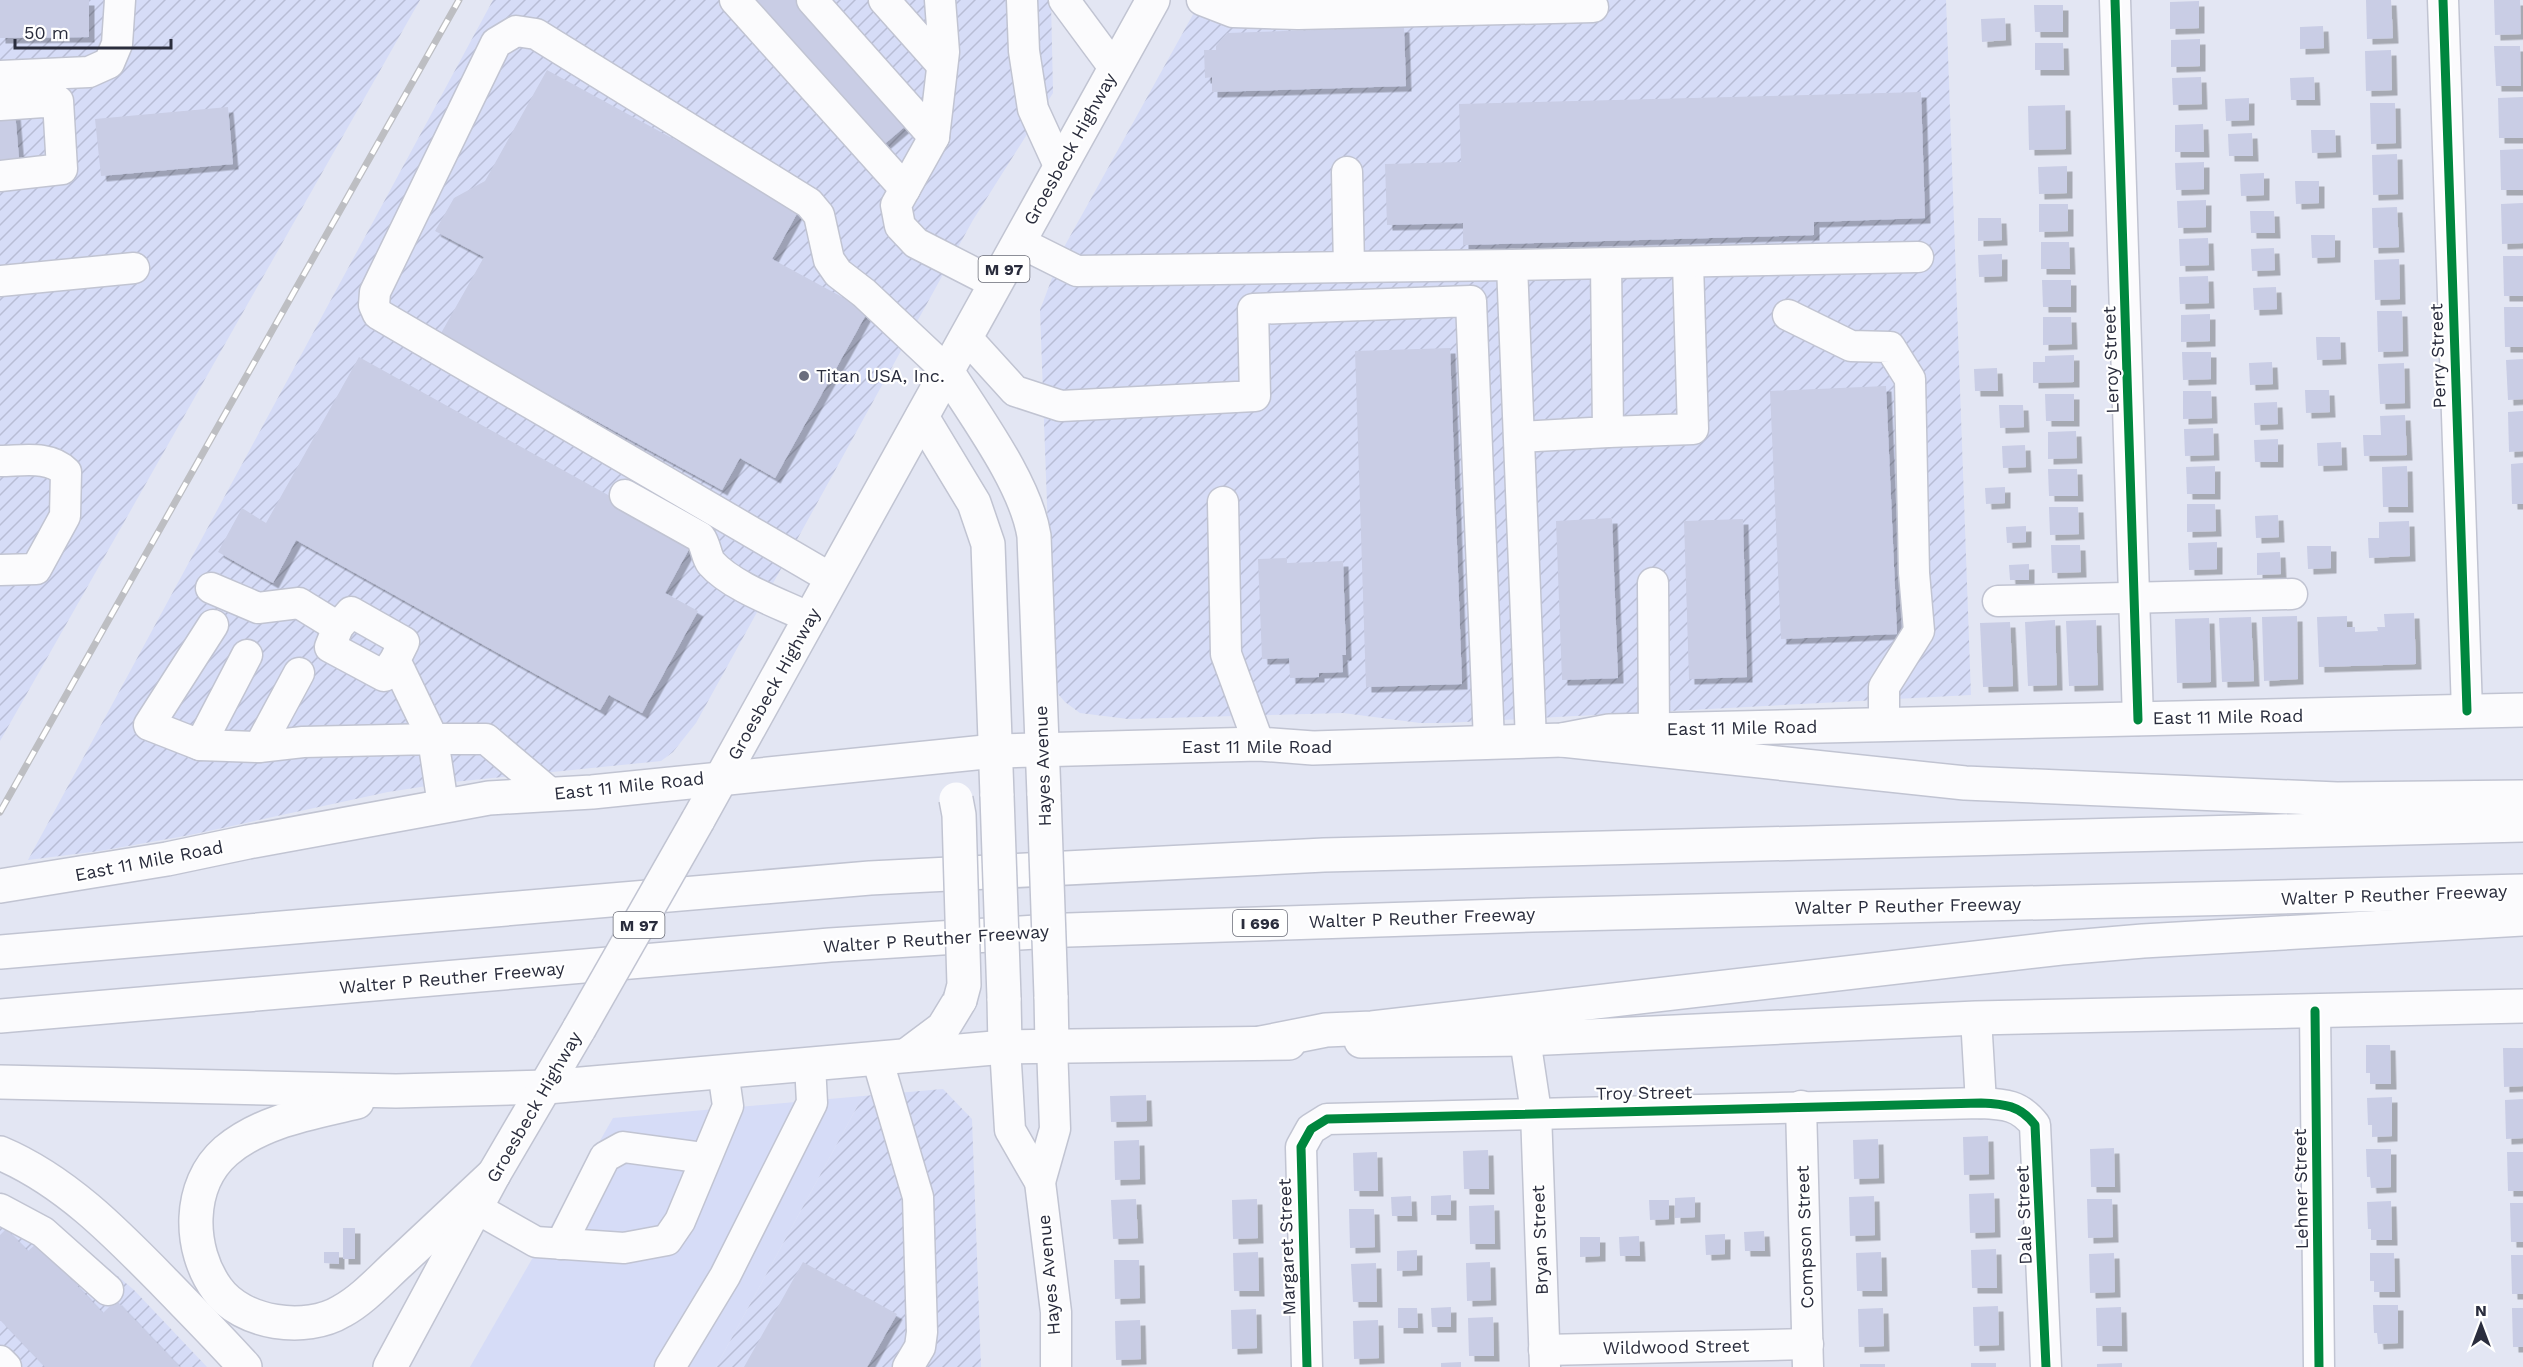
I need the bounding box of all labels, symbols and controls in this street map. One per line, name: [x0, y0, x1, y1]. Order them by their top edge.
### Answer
scale bar: [15, 12, 171, 50]
text: 50 m: [24, 22, 69, 43]
street label: Groesbeck Highway: [1019, 68, 1121, 229]
road number: M 97: [978, 256, 1030, 282]
street label: Perry Street: [2425, 303, 2450, 409]
street label: Leroy Street: [2098, 305, 2123, 414]
place label: Titan USA, Inc.: [816, 365, 945, 386]
marker: Titan USA, Inc.: [797, 369, 811, 383]
street label: Groesbeck Highway: [723, 603, 825, 764]
street label: Hayes Avenue: [1030, 705, 1055, 827]
street label: East 11 Mile Road: [2152, 705, 2304, 728]
street label: East 11 Mile Road: [1666, 716, 1818, 739]
street label: East 11 Mile Road: [1182, 736, 1332, 757]
street label: East 11 Mile Road: [553, 767, 705, 804]
street label: East 11 Mile Road: [73, 836, 225, 885]
street label: Walter P Reuther Freeway: [2280, 880, 2508, 909]
street label: Walter P Reuther Freeway: [1795, 893, 2022, 918]
street label: Walter P Reuther Freeway: [1308, 903, 1536, 932]
road number: I 696: [1233, 910, 1287, 936]
road number: M 97: [614, 912, 664, 938]
street label: Walter P Reuther Freeway: [822, 920, 1050, 957]
street label: Walter P Reuther Freeway: [338, 957, 566, 998]
street label: Groesbeck Highway: [482, 1027, 586, 1186]
street label: Troy Street: [1596, 1081, 1693, 1104]
street label: Lehner Street: [2289, 1128, 2312, 1250]
street label: Compson Street: [1791, 1165, 1817, 1309]
street label: Dale Street: [2011, 1165, 2036, 1265]
street label: Margaret Street: [1274, 1178, 1299, 1316]
street label: Bryan Street: [1527, 1184, 1552, 1295]
street label: Hayes Avenue: [1033, 1214, 1064, 1336]
north arrow: [2451, 1295, 2511, 1355]
text: N: [2475, 1301, 2487, 1320]
street label: Wildwood Street: [1602, 1335, 1750, 1358]

